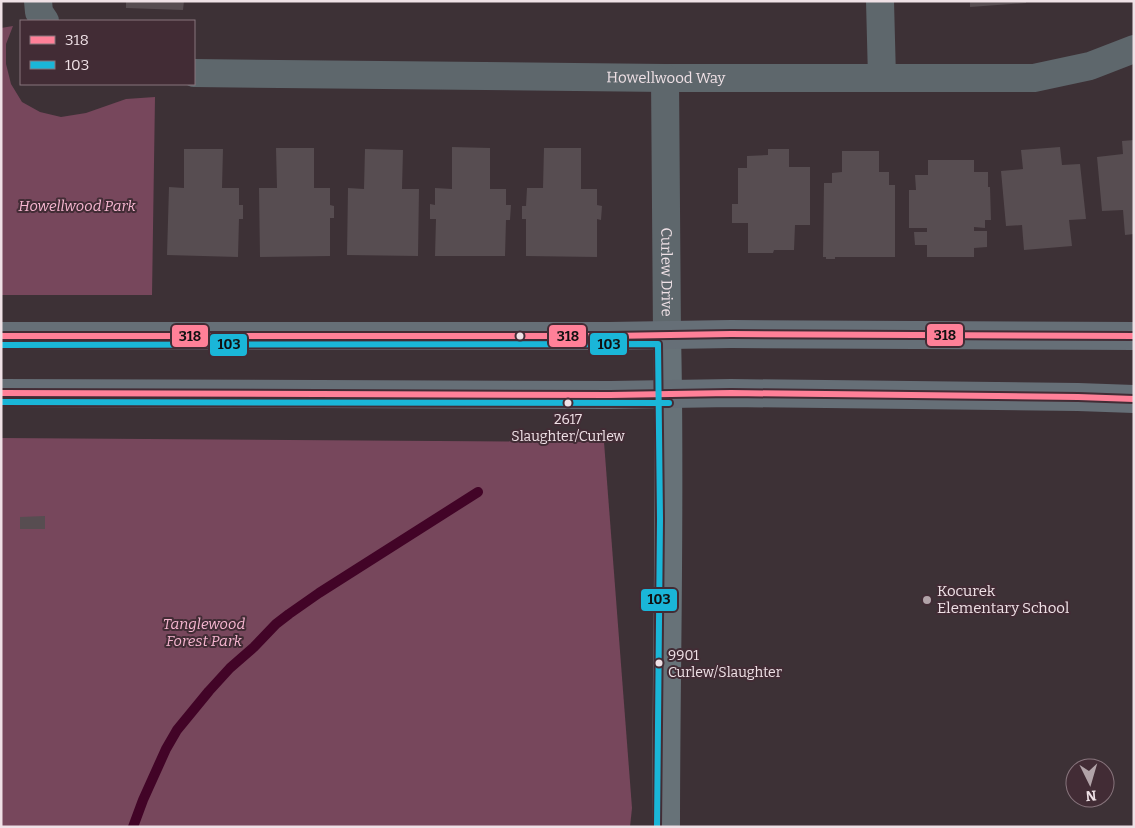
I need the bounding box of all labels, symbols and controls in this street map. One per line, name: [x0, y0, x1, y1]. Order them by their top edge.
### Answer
legend: [20, 20, 195, 85]
text: 318: [65, 31, 89, 49]
text: 103: [65, 56, 89, 74]
street label: Howellwood Way: [606, 68, 726, 87]
park label: Howellwood Park: [18, 197, 137, 215]
street label: Curlew Drive: [657, 227, 676, 317]
line badge: 318: [926, 323, 964, 347]
line badge: 318: [171, 324, 209, 348]
line badge: 318: [548, 324, 587, 348]
text: 318: [934, 327, 956, 344]
text: 318: [179, 328, 201, 345]
text: 318: [557, 328, 579, 345]
unlabelled marker: [515, 331, 525, 341]
line badge: 103: [589, 332, 628, 356]
line badge: 103: [209, 333, 248, 357]
text: 103: [217, 336, 241, 353]
text: 103: [597, 336, 621, 353]
marker: 2617 Slaughter/Curlew: [563, 398, 573, 408]
place label: 2617 Slaughter/Curlew: [511, 411, 626, 445]
place label: Kocurek Elementary School: [937, 582, 1069, 617]
line badge: 103: [640, 588, 678, 612]
text: 103: [647, 591, 671, 608]
marker: Kocurek Elementary School: [921, 594, 933, 606]
park label: Tanglewood Forest Park: [163, 615, 246, 650]
place label: 9901 Curlew/Slaughter: [668, 647, 782, 681]
marker: 9901 Curlew/Slaughter: [654, 658, 664, 668]
north arrow: [1065, 758, 1115, 808]
text: N: [1085, 787, 1097, 804]

